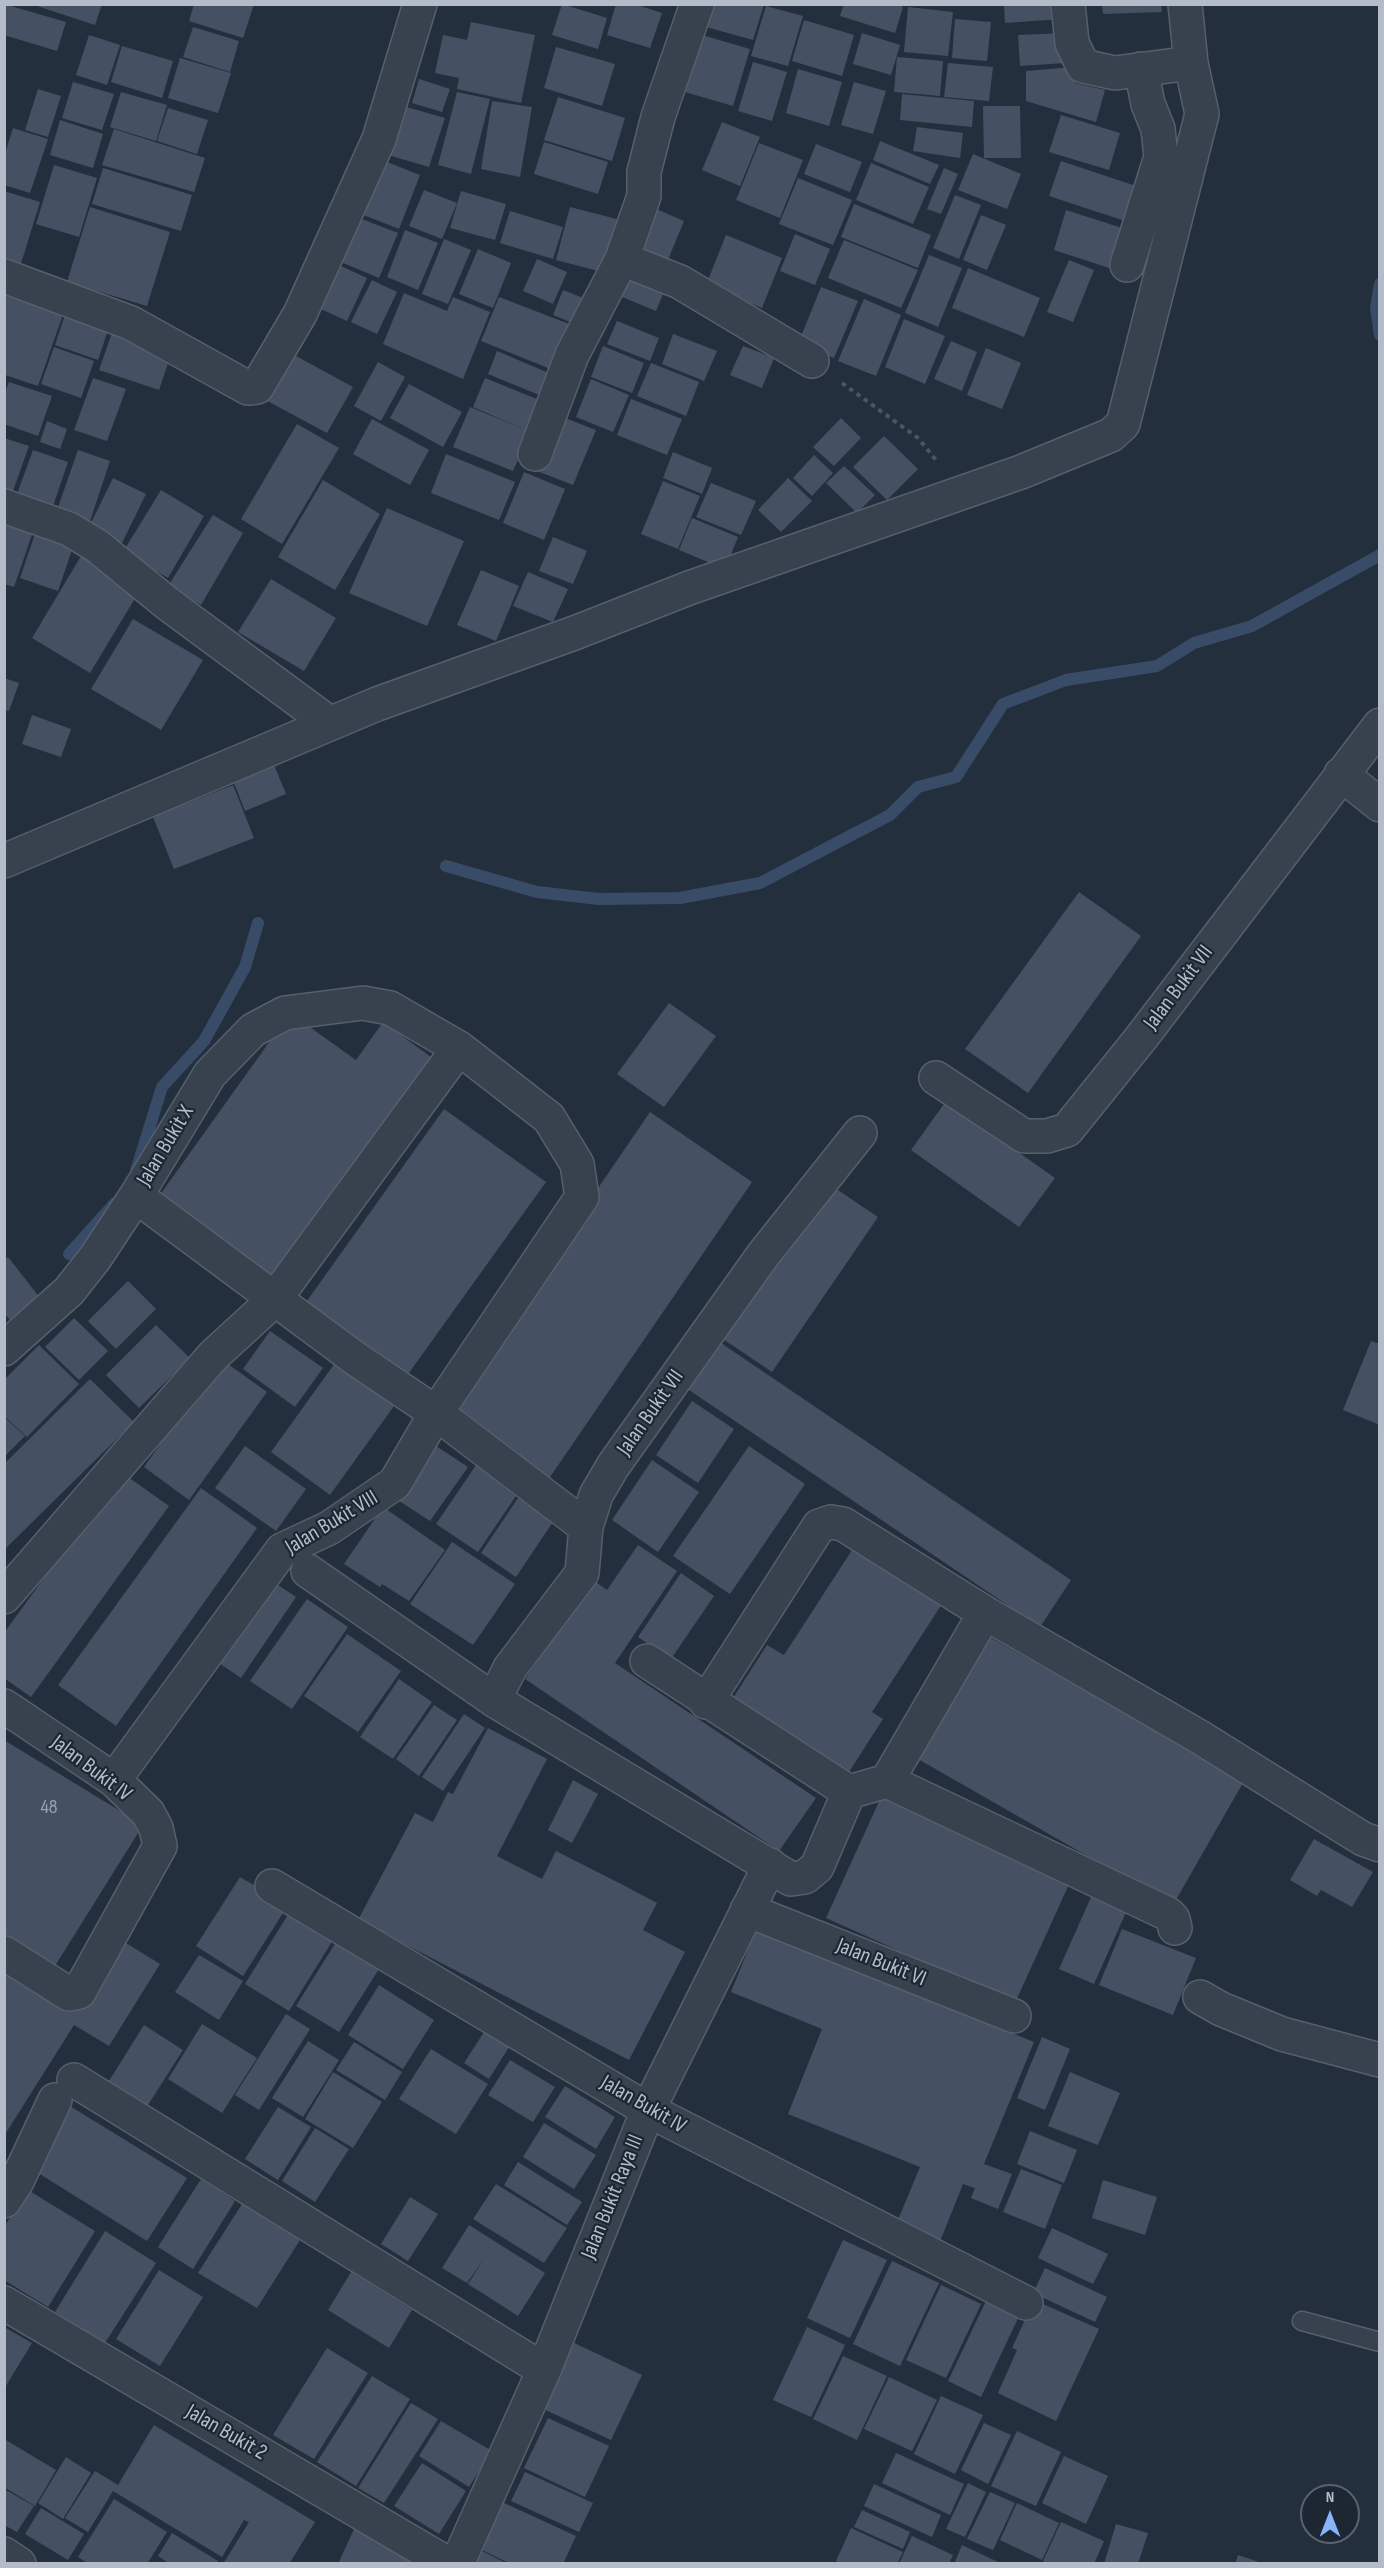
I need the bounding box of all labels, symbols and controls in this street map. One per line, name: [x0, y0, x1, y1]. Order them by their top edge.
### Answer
street label: Jalan Bukit VII: [1139, 941, 1219, 1035]
street label: Jalan Bukit X: [132, 1101, 200, 1191]
street label: Jalan Bukit VII: [612, 1365, 690, 1461]
street label: Jalan Bukit VIII: [281, 1485, 383, 1561]
street label: Jalan Bukit IV: [45, 1730, 137, 1808]
house number: 48: [40, 1796, 58, 1820]
street label: Jalan Bukit VI: [832, 1933, 930, 1993]
street label: Jalan Bukit IV: [595, 2070, 691, 2140]
street label: Jalan Bukit Raya III: [576, 2131, 650, 2263]
street label: Jalan Bukit 2: [181, 2399, 271, 2467]
north arrow: [1300, 2484, 1360, 2544]
text: N: [1326, 2488, 1334, 2507]

